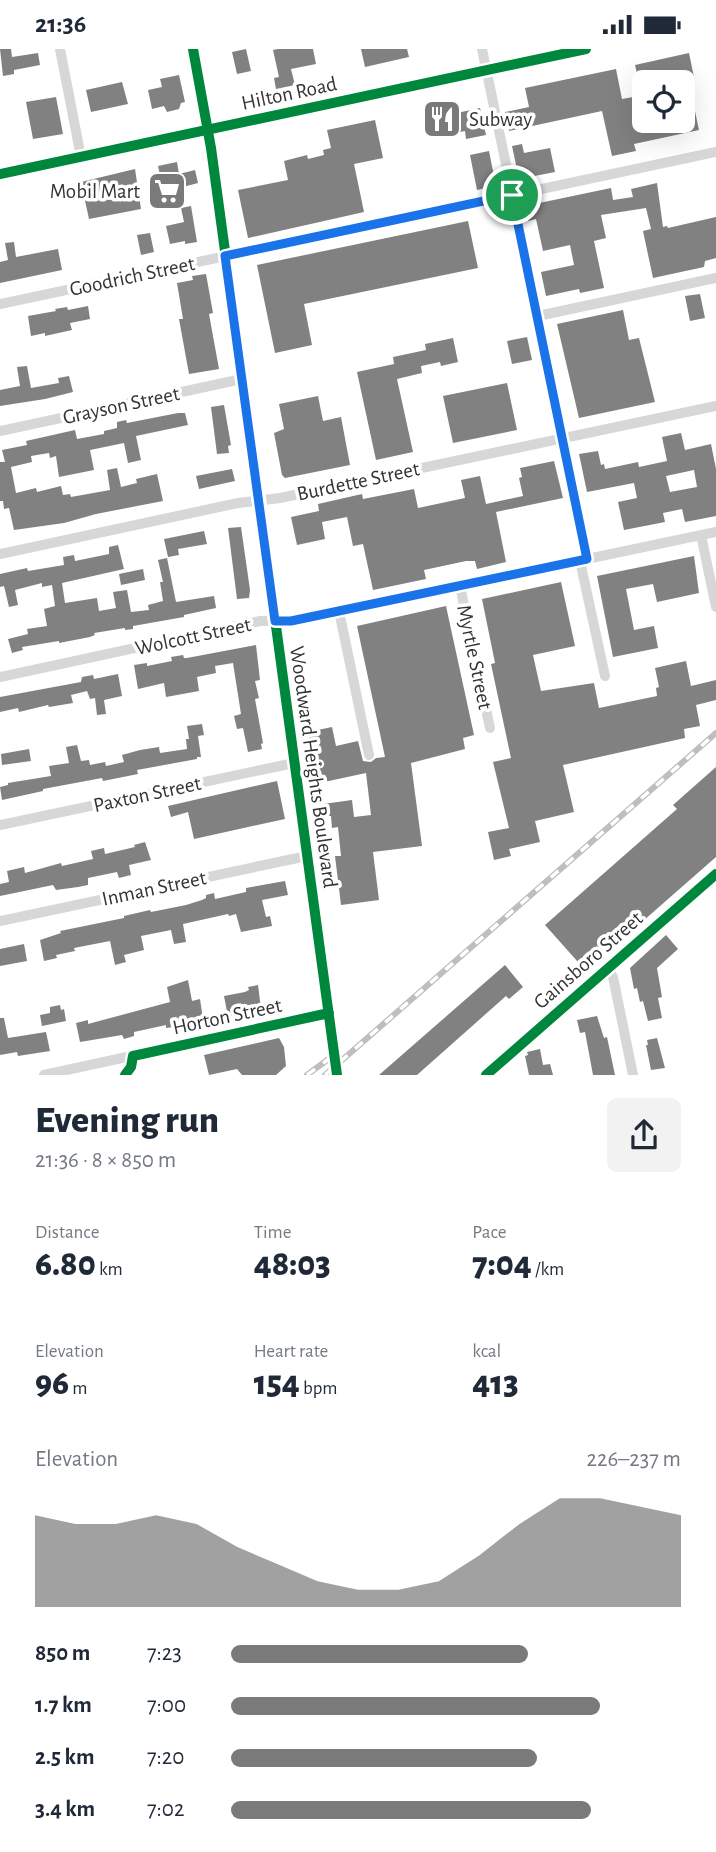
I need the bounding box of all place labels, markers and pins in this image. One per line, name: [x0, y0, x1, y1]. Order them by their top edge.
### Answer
restaurant icon: Subway: [421, 98, 463, 140]
place label: Subway: [469, 109, 532, 130]
pin: [482, 165, 542, 225]
supermarket icon: Mobil Mart: [146, 170, 188, 212]
place label: Mobil Mart: [50, 181, 140, 202]

